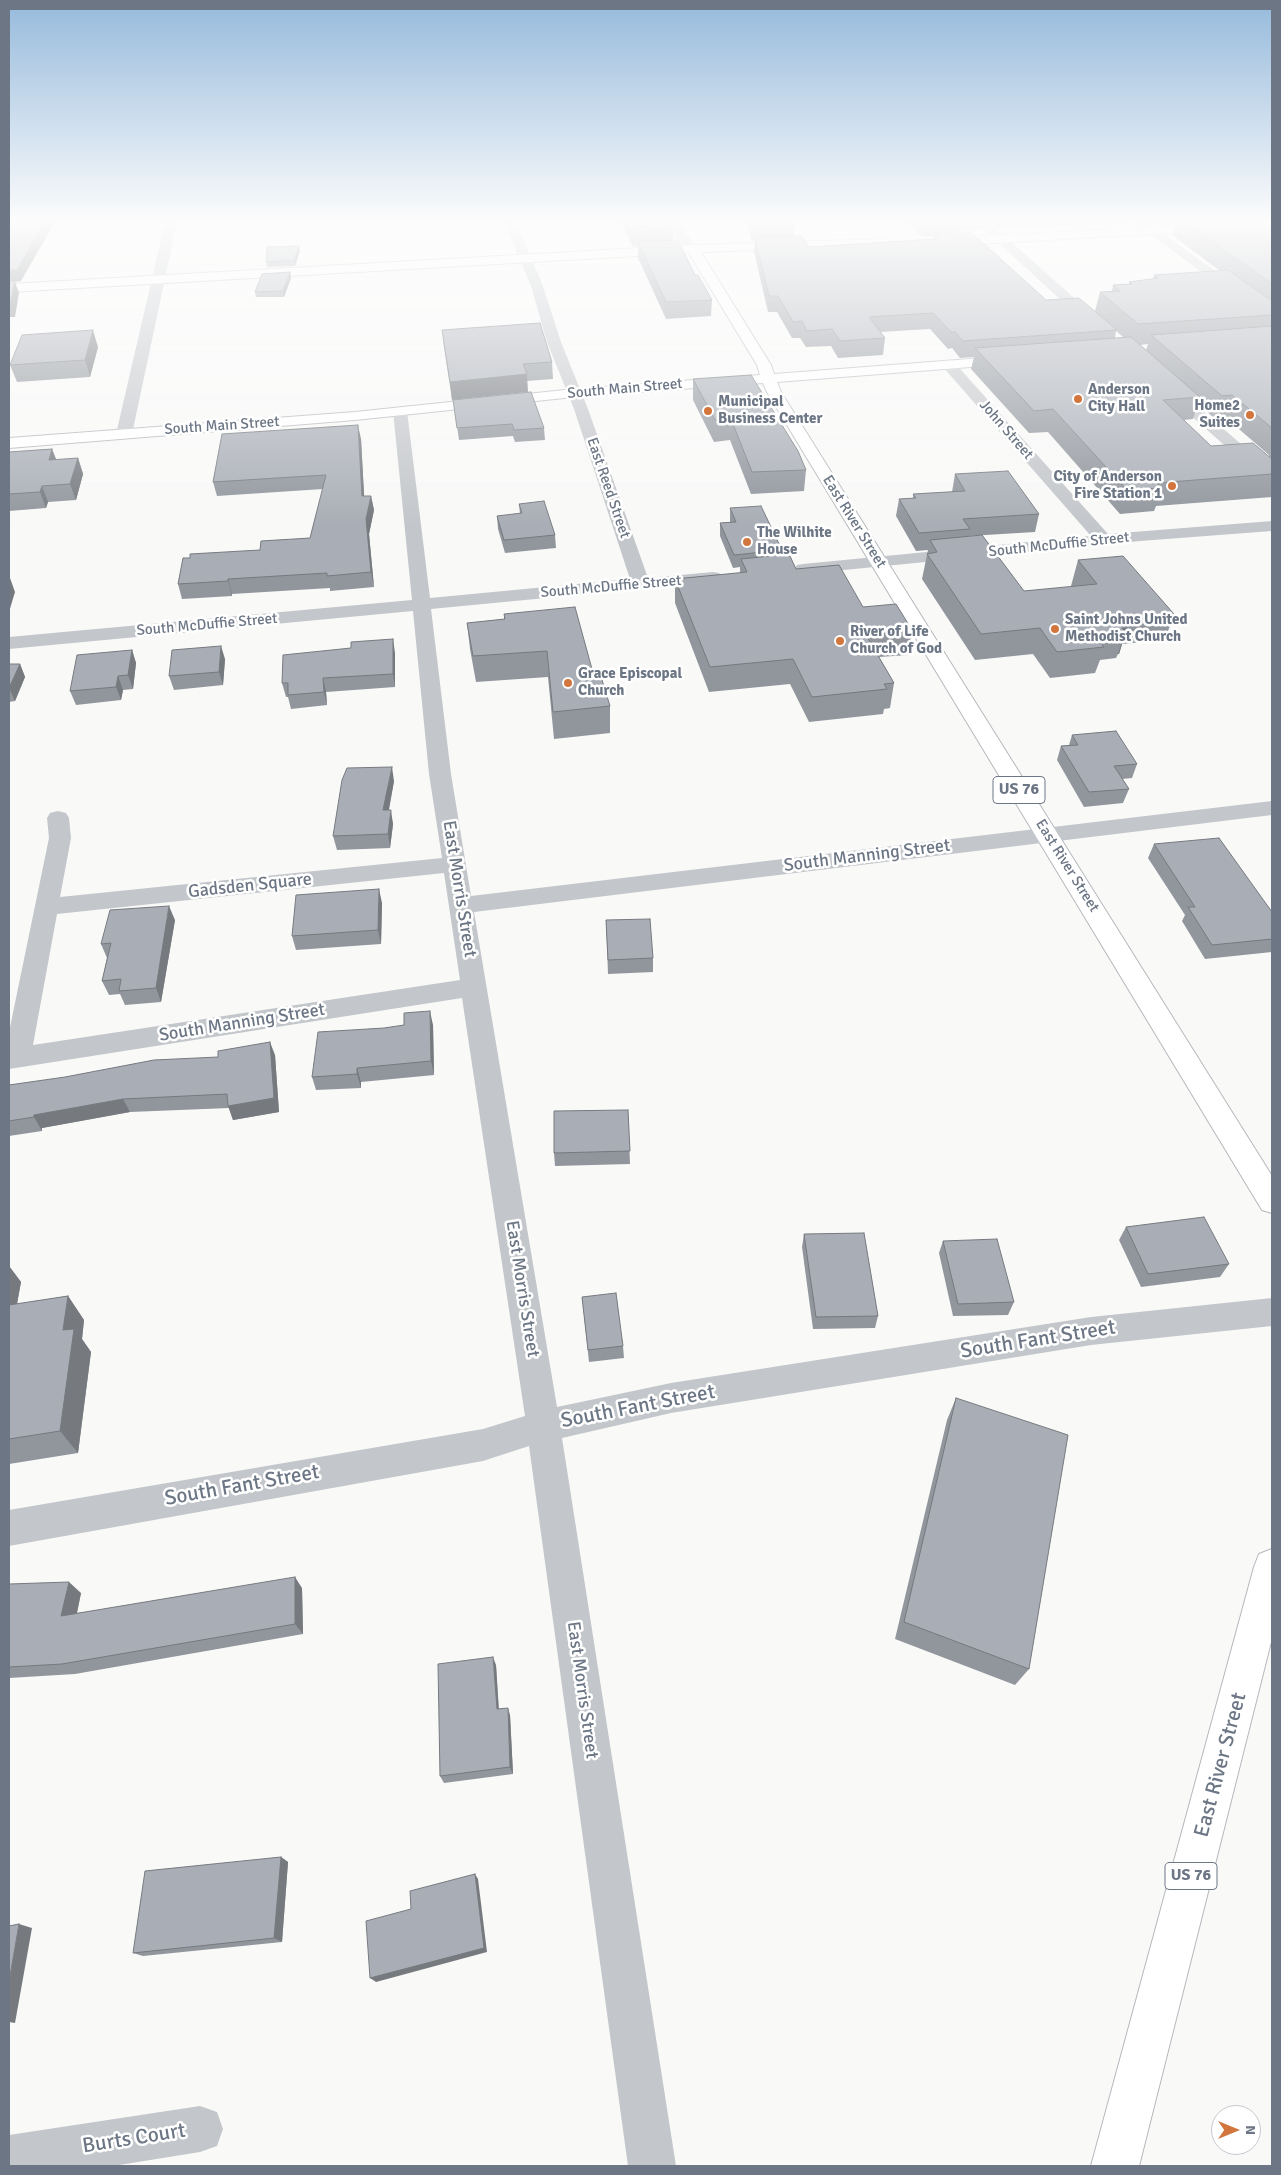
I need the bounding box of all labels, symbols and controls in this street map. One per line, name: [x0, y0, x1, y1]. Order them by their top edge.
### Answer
street label: South Main Street: [567, 375, 683, 403]
place label: Anderson City Hall: [1088, 381, 1150, 416]
place label: Municipal Business Center: [718, 393, 822, 428]
marker: Anderson City Hall: [1072, 393, 1084, 405]
street label: John Street: [975, 396, 1037, 464]
place label: Home2 Suites: [1194, 397, 1240, 432]
marker: Municipal Business Center: [702, 405, 714, 417]
marker: Home2 Suites: [1244, 409, 1256, 421]
street label: South Main Street: [164, 413, 280, 439]
street label: East Reed Street: [582, 435, 634, 541]
place label: City of Anderson Fire Station 1: [1053, 468, 1162, 503]
street label: East River Street: [818, 472, 890, 572]
marker: City of Anderson Fire Station 1: [1166, 480, 1178, 492]
place label: The Wilhite House: [757, 524, 832, 559]
street label: South McDuffie Street: [988, 529, 1130, 561]
marker: The Wilhite House: [741, 536, 753, 548]
street label: South McDuffie Street: [540, 572, 682, 602]
street label: South McDuffie Street: [136, 610, 278, 640]
place label: Saint Johns United Methodist Church: [1065, 611, 1188, 646]
place label: River of Life Church of God: [850, 623, 942, 658]
marker: Saint Johns United Methodist Church: [1049, 623, 1061, 635]
marker: River of Life Church of God: [834, 635, 846, 647]
place label: Grace Episcopal Church: [578, 665, 682, 700]
marker: Grace Episcopal Church: [562, 677, 574, 689]
road number: US 76: [993, 776, 1045, 804]
street label: East River Street: [1031, 816, 1103, 916]
street label: East Morris Street: [438, 819, 480, 959]
street label: South Manning Street: [782, 835, 952, 877]
street label: Gadsden Square: [187, 869, 313, 903]
street label: South Manning Street: [158, 999, 326, 1047]
street label: East Morris Street: [501, 1219, 543, 1359]
street label: South Fant Street: [959, 1315, 1117, 1365]
street label: South Fant Street: [559, 1380, 717, 1434]
street label: South Fant Street: [163, 1460, 321, 1512]
street label: East Morris Street: [562, 1620, 602, 1760]
street label: East River Street: [1190, 1690, 1252, 1840]
road number: US 76: [1165, 1862, 1217, 1890]
north arrow: [1211, 2105, 1261, 2155]
street label: Burts Court: [81, 2118, 187, 2160]
text: N: [1242, 2125, 1259, 2135]

